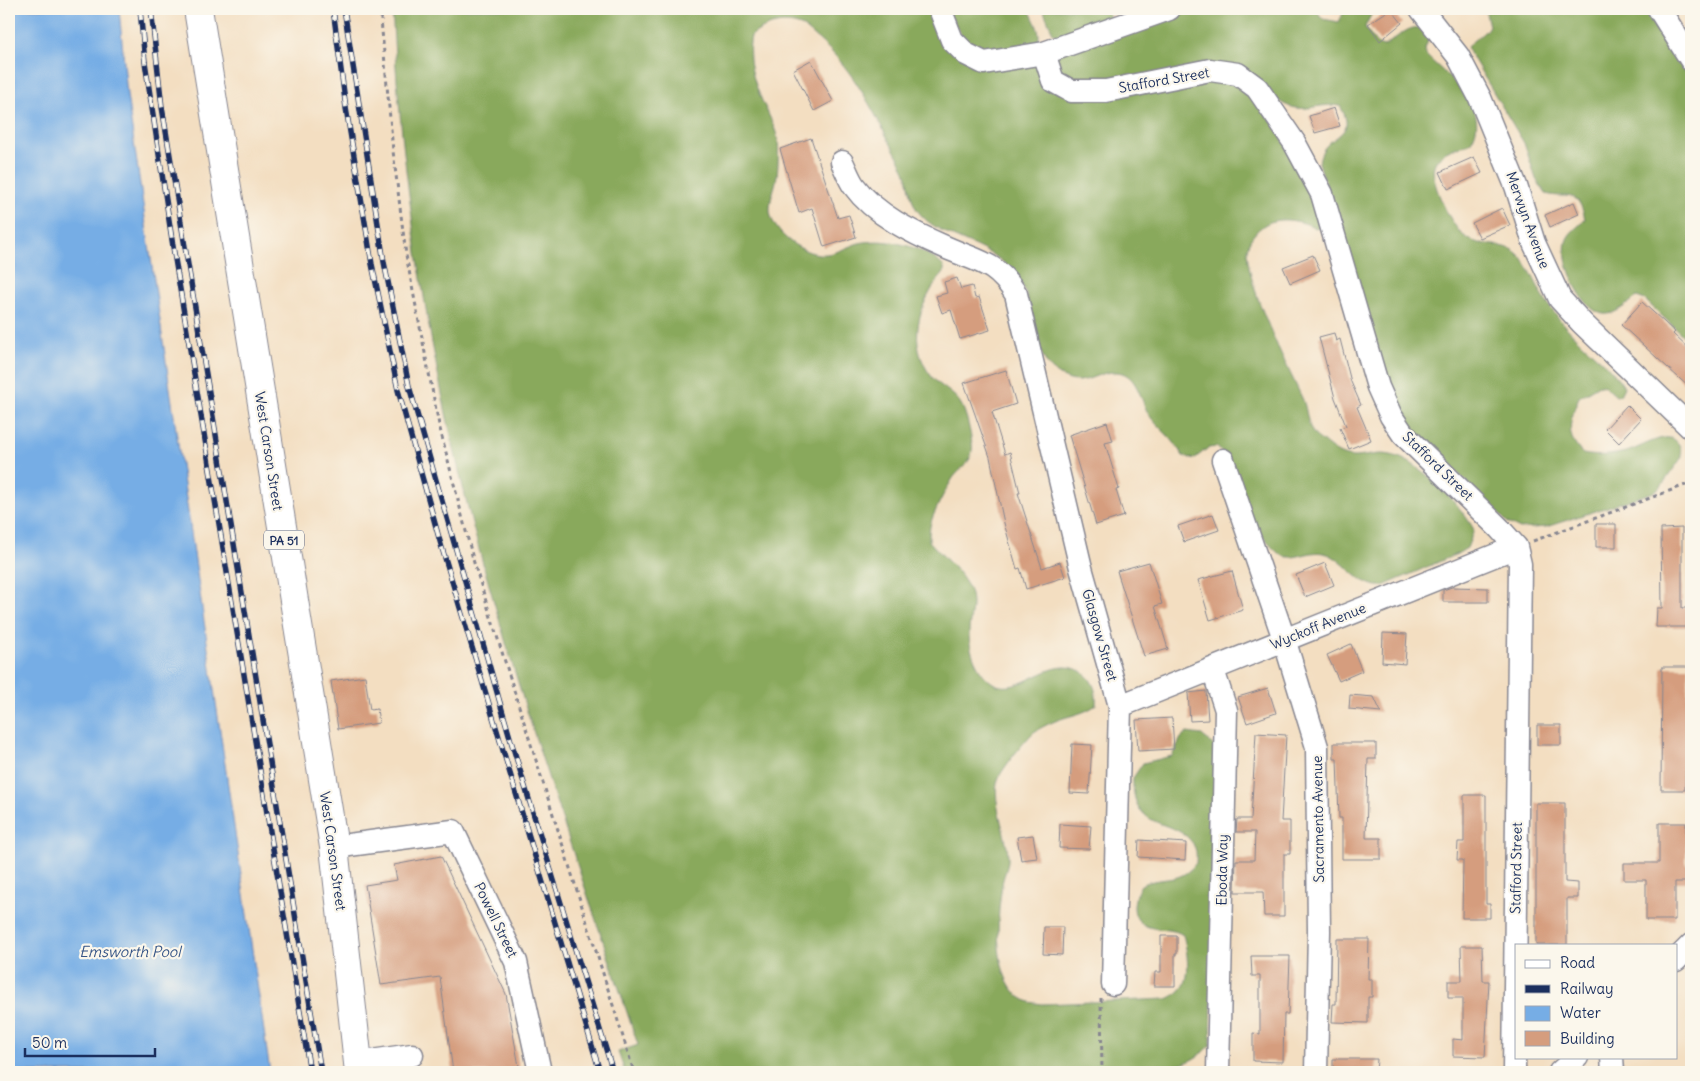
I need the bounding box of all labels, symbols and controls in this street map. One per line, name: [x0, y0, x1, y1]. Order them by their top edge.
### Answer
street label: Stafford Street: [1117, 63, 1211, 97]
street label: Merwyn Avenue: [1502, 169, 1554, 271]
street label: West Carson Street: [251, 390, 287, 512]
street label: Stafford Street: [1399, 428, 1477, 504]
road number: PA 51: [264, 530, 304, 550]
street label: Glasgow Street: [1078, 587, 1122, 683]
street label: Wyckoff Avenue: [1267, 599, 1369, 653]
street label: Sacramento Avenue: [1308, 755, 1328, 883]
street label: West Carson Street: [316, 790, 350, 912]
street label: Stafford Street: [1506, 822, 1526, 914]
street label: Eboda Way: [1212, 834, 1232, 906]
street label: Powell Street: [470, 879, 522, 961]
water label: Emsworth Pool: [79, 942, 183, 961]
legend: [1515, 944, 1678, 1058]
text: Road: [1560, 953, 1595, 972]
text: Railway: [1560, 979, 1614, 998]
text: Water: [1560, 1003, 1601, 1022]
scale bar: [25, 1026, 155, 1058]
text: Building: [1560, 1029, 1615, 1048]
text: 50 m: [32, 1033, 67, 1052]

